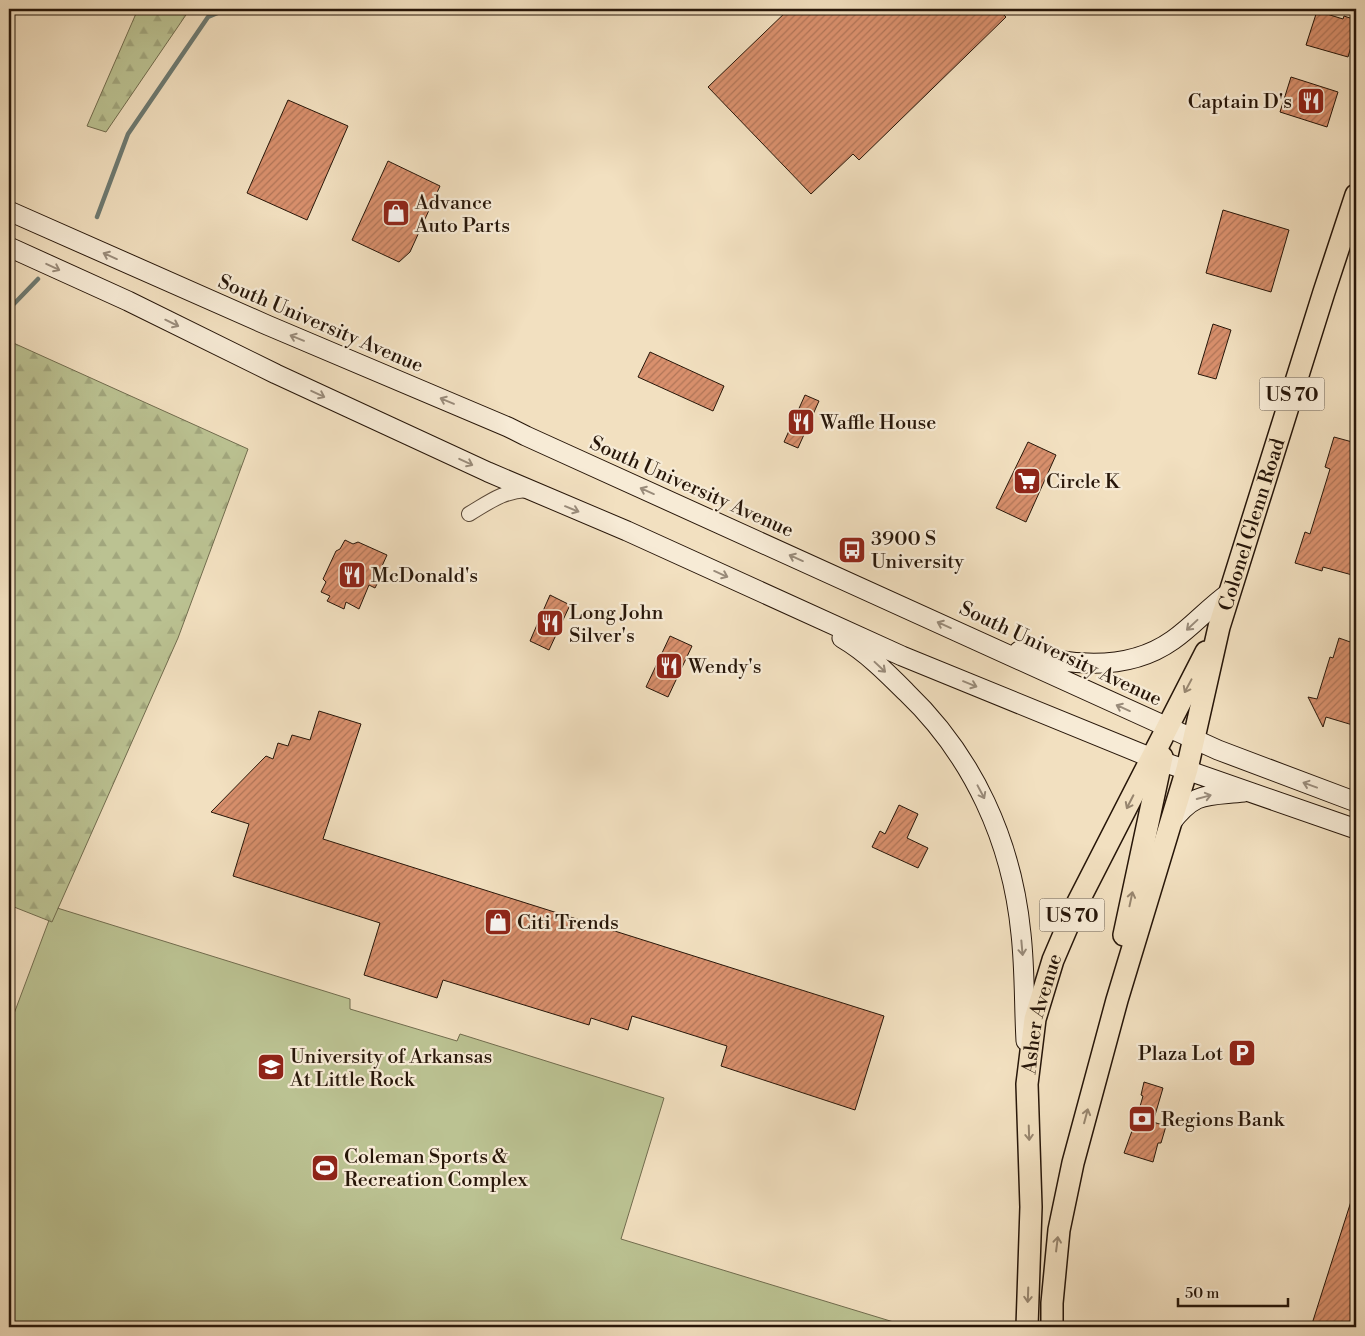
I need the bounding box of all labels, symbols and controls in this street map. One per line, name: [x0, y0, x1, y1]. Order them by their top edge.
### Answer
restaurant icon: Captain D's: [1296, 86, 1326, 116]
place label: Captain D's: [1188, 90, 1292, 115]
place label: Advance Auto Parts: [414, 191, 510, 239]
shop icon: Advance Auto Parts: [381, 198, 411, 228]
one-way arrow: [103, 251, 118, 261]
one-way arrow: [45, 263, 60, 272]
street label: South University Avenue: [214, 270, 427, 379]
one-way arrow: [164, 319, 179, 328]
one-way arrow: [290, 333, 306, 342]
road number: US 70: [1260, 378, 1324, 410]
one-way arrow: [310, 390, 325, 399]
one-way arrow: [440, 395, 455, 405]
restaurant icon: Waffle House: [786, 407, 816, 437]
place label: Waffle House: [819, 411, 936, 436]
street label: South University Avenue: [586, 431, 797, 544]
street label: Colonel Glenn Road: [1214, 435, 1292, 614]
one-way arrow: [458, 458, 473, 468]
supermarket icon: Circle K: [1012, 466, 1042, 496]
place label: Circle K: [1046, 470, 1121, 495]
one-way arrow: [640, 486, 655, 496]
one-way arrow: [564, 504, 579, 514]
place label: 3900 S University: [871, 527, 964, 575]
bus stop icon: 3900 S University: [837, 535, 867, 565]
one-way arrow: [788, 553, 803, 563]
restaurant icon: McDonald's: [337, 560, 367, 590]
place label: McDonald's: [371, 564, 478, 589]
one-way arrow: [713, 570, 728, 580]
street label: South University Avenue: [955, 596, 1166, 712]
place label: Long John Silver's: [569, 601, 664, 649]
restaurant icon: Long John Silver's: [535, 608, 565, 638]
one-way arrow: [937, 619, 952, 629]
one-way arrow: [1186, 619, 1198, 631]
restaurant icon: Wendy's: [654, 651, 684, 681]
place label: Wendy's: [687, 655, 761, 680]
one-way arrow: [873, 661, 886, 673]
one-way arrow: [1183, 678, 1193, 693]
one-way arrow: [962, 680, 977, 690]
one-way arrow: [1116, 702, 1131, 712]
one-way arrow: [1303, 780, 1319, 789]
one-way arrow: [977, 784, 986, 799]
one-way arrow: [1196, 792, 1212, 801]
one-way arrow: [1125, 794, 1134, 809]
one-way arrow: [1127, 892, 1136, 908]
road number: US 70: [1040, 898, 1104, 932]
shop icon: Citi Trends: [483, 907, 513, 937]
place label: Citi Trends: [517, 911, 619, 936]
one-way arrow: [1018, 940, 1027, 956]
street label: Asher Avenue: [1017, 950, 1068, 1077]
parking icon: Plaza Lot: [1227, 1038, 1257, 1068]
place label: Plaza Lot: [1138, 1042, 1223, 1067]
place label: University of Arkansas At Little Rock: [289, 1045, 492, 1093]
school or university icon: University of Arkansas At Little Rock: [256, 1052, 286, 1082]
bank icon: Regions Bank: [1127, 1104, 1157, 1134]
place label: Regions Bank: [1161, 1108, 1286, 1133]
one-way arrow: [1082, 1109, 1091, 1125]
one-way arrow: [1024, 1124, 1033, 1140]
place label: Coleman Sports & Recreation Complex: [344, 1145, 528, 1193]
sports icon: Coleman Sports & Recreation Complex: [310, 1153, 340, 1183]
one-way arrow: [1052, 1236, 1062, 1252]
scale bar: [1178, 1276, 1288, 1308]
text: 50 m: [1185, 1284, 1219, 1303]
one-way arrow: [1024, 1287, 1033, 1303]

